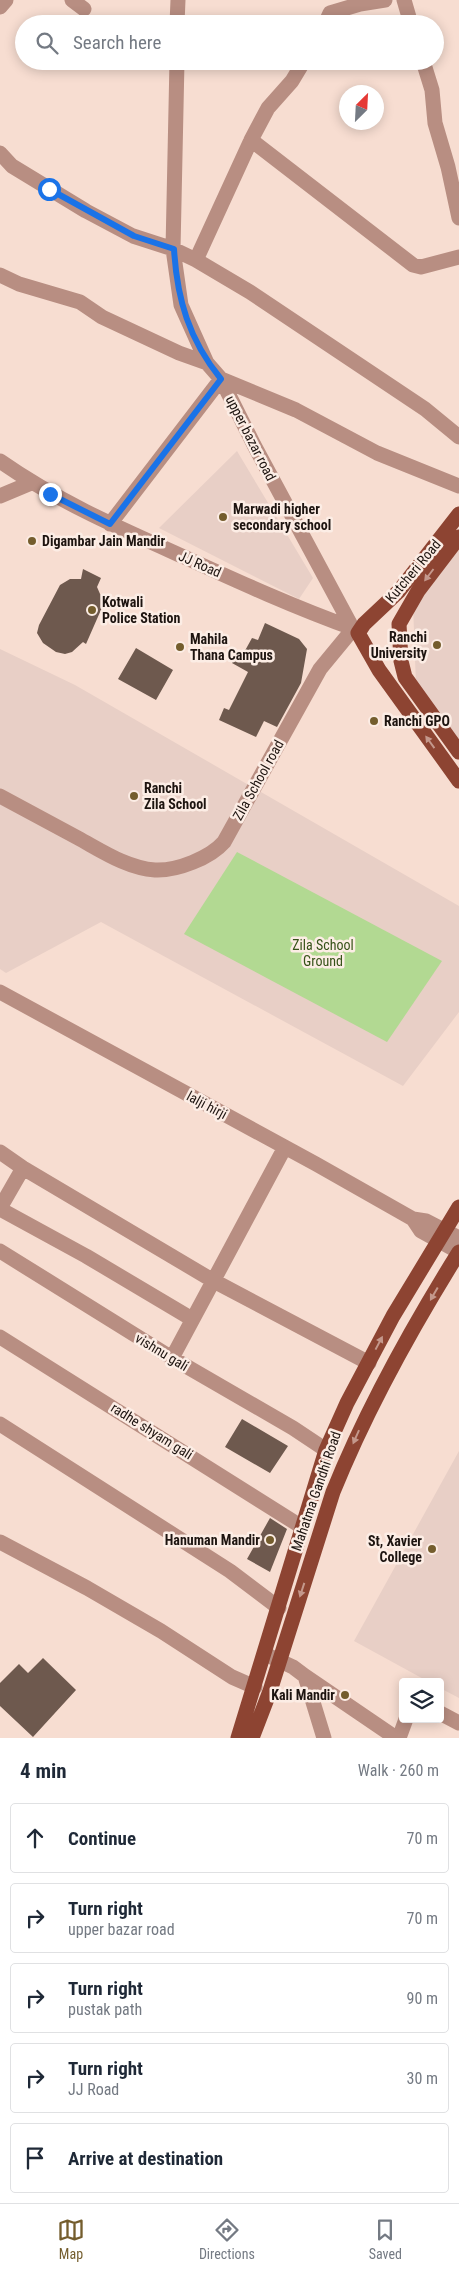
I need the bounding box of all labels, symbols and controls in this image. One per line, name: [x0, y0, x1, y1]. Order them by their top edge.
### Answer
search box: [15, 15, 444, 70]
icon: search: [33, 29, 61, 57]
text: Search here: [73, 31, 161, 54]
north arrow: [339, 85, 384, 130]
route start: [38, 178, 61, 201]
street label: upper bazar road: [223, 393, 279, 483]
route end: [39, 483, 62, 506]
place label: Marwadi higher secondary school: [233, 501, 331, 533]
marker: Marwadi higher secondary school: [217, 511, 229, 523]
place label: Digambar Jain Mandir: [42, 533, 166, 549]
marker: Digambar Jain Mandir: [26, 535, 38, 547]
street label: Kutcheri Road: [382, 536, 444, 606]
street label: JJ Road: [176, 548, 224, 580]
one-way arrow: [424, 568, 435, 581]
place label: Kotwali Police Station: [102, 594, 180, 626]
marker: Kotwali Police Station: [86, 604, 98, 616]
place label: Ranchi University: [371, 629, 428, 661]
place label: Mahila Thana Campus: [190, 631, 273, 663]
marker: Ranchi University: [431, 639, 443, 651]
marker: Mahila Thana Campus: [174, 641, 186, 653]
place label: Ranchi GPO: [384, 713, 450, 729]
marker: Ranchi GPO: [368, 715, 380, 727]
one-way arrow: [425, 735, 435, 749]
street label: Zila School road: [229, 737, 287, 823]
place label: Ranchi Zila School: [144, 780, 207, 812]
marker: Ranchi Zila School: [128, 790, 140, 802]
park label: Zila School Ground: [292, 937, 354, 969]
street label: lalji hirji: [184, 1088, 230, 1122]
one-way arrow: [430, 1288, 439, 1301]
street label: vishnu gali: [133, 1330, 191, 1374]
one-way arrow: [375, 1335, 383, 1350]
street label: radhe shyam gali: [108, 1399, 196, 1463]
street label: Mahatma Gandhi Road: [288, 1429, 344, 1553]
one-way arrow: [352, 1430, 360, 1444]
place label: Hanuman Mandir: [165, 1532, 260, 1548]
place label: St, Xavier College: [368, 1533, 422, 1565]
marker: Hanuman Mandir: [264, 1534, 276, 1546]
marker: St, Xavier College: [426, 1543, 438, 1555]
one-way arrow: [298, 1583, 306, 1598]
map controls: [399, 1678, 444, 1723]
button: layers: [399, 1678, 444, 1723]
place label: Kali Mandir: [271, 1687, 335, 1703]
marker: Kali Mandir: [339, 1689, 351, 1701]
text: 4 min: [20, 1759, 67, 1783]
text: Walk · 260 m: [358, 1761, 439, 1780]
icon: ahead: [21, 1824, 49, 1852]
text: Continue: [68, 1827, 136, 1850]
text: 70 m: [406, 1829, 438, 1848]
text: Turn right: [68, 1897, 143, 1920]
icon: right: [21, 1904, 49, 1932]
text: 70 m: [406, 1909, 438, 1928]
text: upper bazar road: [68, 1920, 175, 1939]
text: Turn right: [68, 1977, 143, 2000]
icon: right: [21, 1984, 49, 2012]
text: 90 m: [406, 1989, 438, 2008]
text: pustak path: [68, 2000, 142, 2019]
text: Turn right: [68, 2057, 143, 2080]
icon: right: [21, 2064, 49, 2092]
text: 30 m: [406, 2069, 438, 2088]
text: JJ Road: [68, 2080, 119, 2099]
icon: arrive: [21, 2144, 49, 2172]
text: Arrive at destination: [68, 2147, 223, 2170]
tab: Map: [57, 2216, 85, 2262]
tab: Directions: [199, 2216, 255, 2262]
tab: Saved: [369, 2216, 402, 2262]

